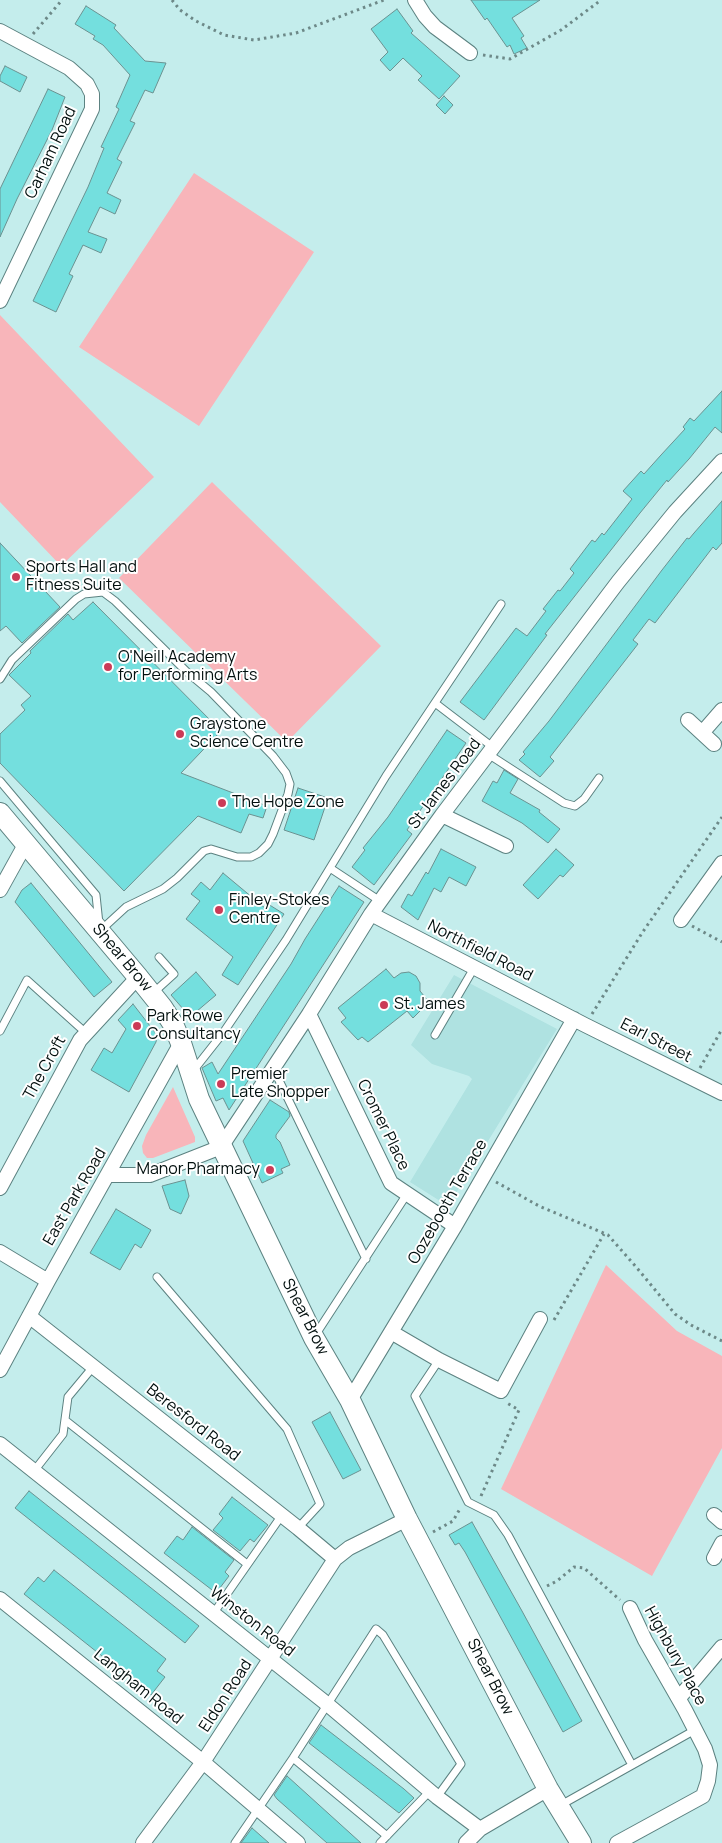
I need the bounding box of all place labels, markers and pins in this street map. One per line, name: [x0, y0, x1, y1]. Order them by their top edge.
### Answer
place label: Sports Hall and Fitness Suite: [26, 558, 137, 596]
marker: Sports Hall and Fitness Suite: [10, 571, 22, 583]
place label: O'Neill Academy for Performing Arts: [118, 648, 257, 686]
marker: O'Neill Academy for Performing Arts: [102, 661, 114, 673]
place label: Graystone Science Centre: [190, 715, 303, 753]
marker: Graystone Science Centre: [174, 728, 186, 740]
place label: The Hope Zone: [232, 793, 344, 813]
marker: The Hope Zone: [216, 797, 228, 809]
place label: Finley-Stokes Centre: [229, 891, 329, 929]
marker: Finley-Stokes Centre: [213, 904, 225, 916]
place label: St. James: [394, 995, 465, 1015]
marker: St. James: [378, 999, 390, 1011]
place label: Park Rowe Consultancy: [147, 1007, 241, 1045]
marker: Park Rowe Consultancy: [131, 1020, 143, 1032]
place label: Premier Late Shopper: [231, 1065, 330, 1103]
marker: Premier Late Shopper: [215, 1078, 227, 1090]
place label: Manor Pharmacy: [137, 1160, 260, 1180]
marker: Manor Pharmacy: [264, 1164, 276, 1176]

